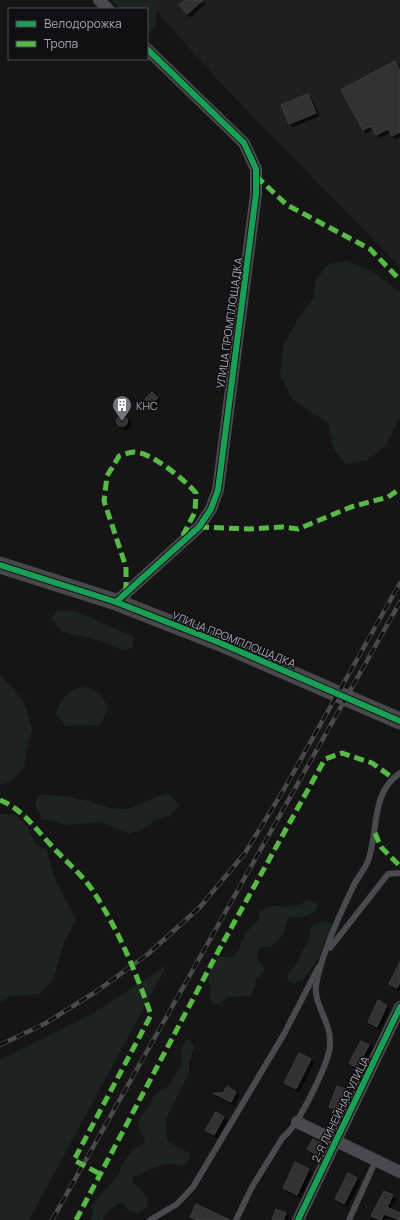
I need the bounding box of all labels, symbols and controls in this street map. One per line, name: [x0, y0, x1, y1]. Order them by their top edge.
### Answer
legend: [8, 8, 148, 60]
text: Велодорожка: [44, 15, 122, 32]
text: Тропа: [44, 35, 78, 52]
street label: УЛИЦА ПРОМПЛОЩАДКА: [212, 256, 246, 390]
building icon: КНС: [111, 394, 133, 422]
place label: КНС: [136, 398, 158, 413]
street label: УЛИЦА ПРОМПЛОЩАДКА: [170, 607, 298, 671]
street label: 2-Я ЛИНЕЙНАЯ УЛИЦА: [308, 1053, 372, 1165]

